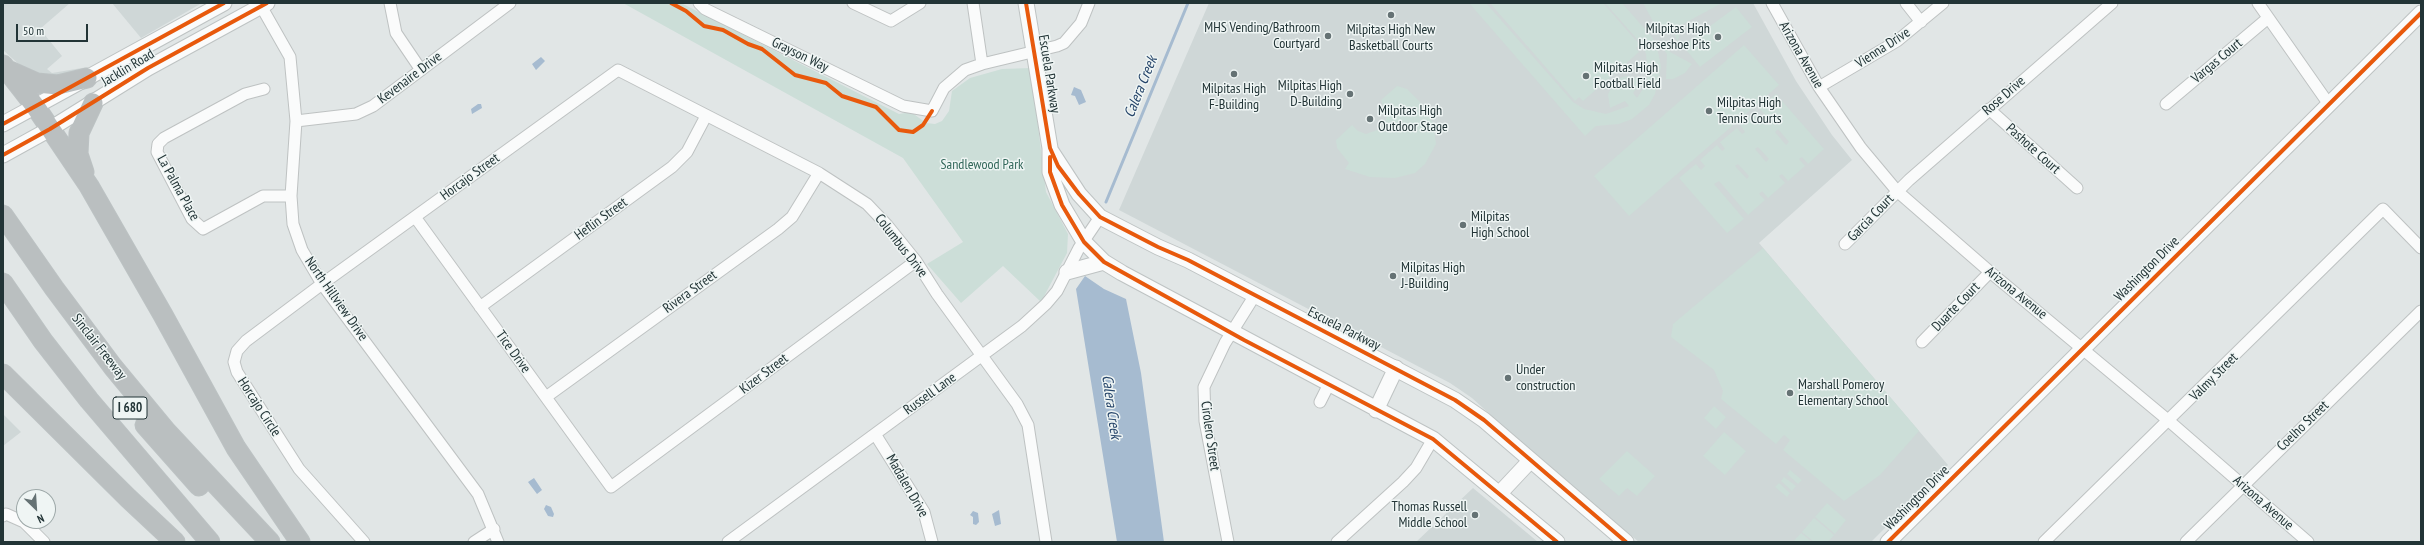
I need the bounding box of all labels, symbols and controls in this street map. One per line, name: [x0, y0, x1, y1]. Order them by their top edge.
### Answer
marker: Milpitas High New Basketball Courts: [1386, 10, 1396, 20]
scale bar: [18, 16, 90, 42]
street label: Arizona Avenue: [1775, 19, 1827, 91]
place label: MHS Vending/Bathroom Courtyard: [1204, 20, 1320, 52]
place label: Milpitas High Horseshoe Pits: [1638, 21, 1710, 54]
place label: Milpitas High New Basketball Courts: [1347, 22, 1435, 54]
text: 50 m: [23, 23, 44, 38]
street label: Vienna Drive: [1853, 24, 1913, 72]
marker: MHS Vending/Bathroom Courtyard: [1323, 31, 1333, 41]
marker: Milpitas High Horseshoe Pits: [1713, 32, 1723, 42]
street label: Grayson Way: [769, 34, 831, 76]
street label: Escuela Parkway: [1034, 34, 1064, 114]
street label: Vargas Court: [2188, 35, 2246, 87]
street label: Jacklin Road: [99, 46, 157, 90]
street label: Kevenaire Drive: [375, 48, 445, 108]
water label: Calera Creek: [1121, 54, 1161, 120]
place label: Milpitas High Football Field: [1594, 60, 1661, 92]
marker: Milpitas High F-Building: [1229, 69, 1239, 79]
marker: Milpitas High Football Field: [1581, 71, 1591, 81]
street label: Rose Drive: [1979, 73, 2029, 119]
place label: Milpitas High D-Building: [1278, 78, 1342, 110]
place label: Milpitas High F-Building: [1202, 81, 1266, 114]
marker: Milpitas High D-Building: [1345, 89, 1355, 99]
place label: Milpitas High Tennis Courts: [1717, 95, 1782, 128]
place label: Milpitas High Outdoor Stage: [1378, 103, 1448, 136]
marker: Milpitas High Tennis Courts: [1704, 106, 1714, 116]
marker: Milpitas High Outdoor Stage: [1365, 114, 1375, 124]
street label: Pashote Court: [2002, 120, 2064, 178]
street label: Horcajo Street: [437, 150, 503, 204]
street label: La Palma Place: [153, 152, 203, 224]
park label: Sandlewood Park: [941, 157, 1023, 173]
street label: Garcia Court: [1844, 191, 1898, 245]
street label: Heflin Street: [571, 194, 631, 244]
place label: Milpitas High School: [1471, 209, 1529, 242]
street label: Columbus Drive: [871, 211, 931, 281]
marker: Milpitas High School: [1458, 220, 1468, 230]
street label: Washington Drive: [2111, 233, 2183, 305]
street label: North Hillview Drive: [301, 254, 371, 344]
place label: Milpitas High J-Building: [1401, 260, 1465, 292]
street label: Arizona Avenue: [1982, 263, 2050, 323]
street label: Rivera Street: [660, 267, 720, 317]
marker: Milpitas High J-Building: [1388, 271, 1398, 281]
street label: Duarte Court: [1928, 279, 1984, 335]
street label: Escuela Parkway: [1305, 304, 1383, 354]
street label: Sinclair Freeway: [68, 311, 130, 383]
street label: Tice Drive: [492, 328, 534, 376]
street label: Valmy Street: [2186, 349, 2242, 405]
street label: Kizer Street: [736, 350, 792, 398]
place label: Under construction: [1516, 362, 1575, 394]
street label: Russell Lane: [901, 369, 959, 419]
marker: Under construction: [1503, 373, 1513, 383]
street label: Horcajo Circle: [234, 374, 284, 440]
water label: Calera Creek: [1098, 374, 1124, 440]
place label: Marshall Pomeroy Elementary School: [1798, 377, 1888, 410]
marker: Marshall Pomeroy Elementary School: [1785, 388, 1795, 398]
road number: I 680: [113, 397, 147, 419]
street label: Coelho Street: [2274, 397, 2332, 455]
street label: Cirolero Street: [1197, 400, 1223, 472]
street label: Madalen Drive: [882, 452, 932, 520]
street label: Washington Drive: [1881, 462, 1953, 534]
street label: Arizona Avenue: [2229, 472, 2297, 534]
north arrow: [16, 489, 56, 529]
place label: Thomas Russell Middle School: [1392, 499, 1467, 532]
marker: Thomas Russell Middle School: [1470, 510, 1480, 520]
text: N: [35, 511, 46, 527]

